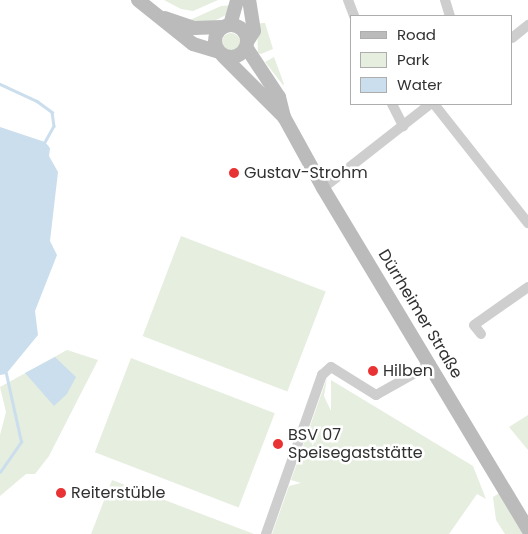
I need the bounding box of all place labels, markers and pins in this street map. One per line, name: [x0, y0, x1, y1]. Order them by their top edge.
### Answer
place label: Gustav-Strohm: [244, 163, 368, 183]
marker: Gustav-Strohm: [228, 167, 240, 179]
place label: Hilben: [383, 361, 433, 381]
marker: Hilben: [367, 365, 379, 377]
place label: BSV 07 Speisegaststätte: [288, 425, 423, 463]
marker: BSV 07 Speisegaststätte: [272, 438, 284, 450]
place label: Reiterstüble: [71, 483, 165, 503]
marker: Reiterstüble: [55, 487, 67, 499]

